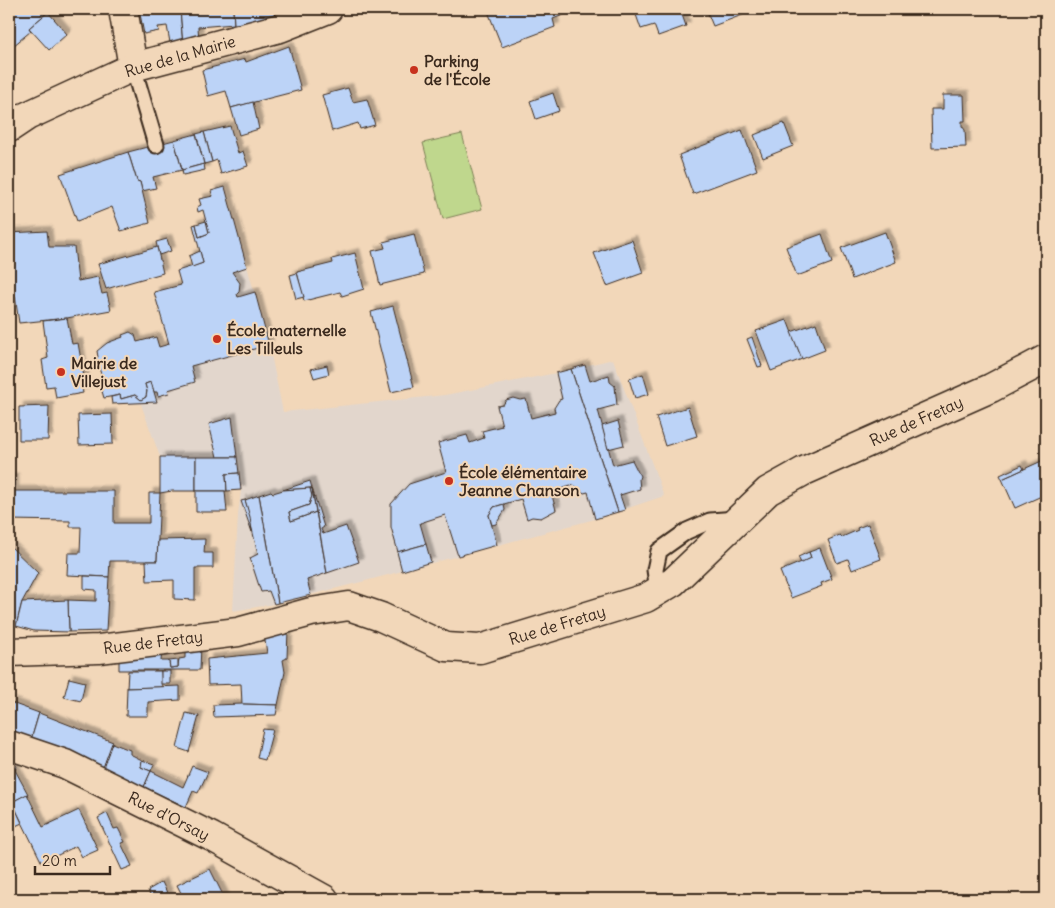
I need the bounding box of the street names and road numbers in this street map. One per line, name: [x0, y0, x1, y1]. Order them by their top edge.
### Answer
street label: Rue de la Mairie: [122, 31, 238, 81]
street label: Rue de Fretay: [866, 391, 966, 451]
street label: Rue de Fretay: [506, 601, 608, 649]
street label: Rue de Fretay: [102, 626, 204, 658]
street label: Rue d'Orsay: [125, 787, 213, 845]

